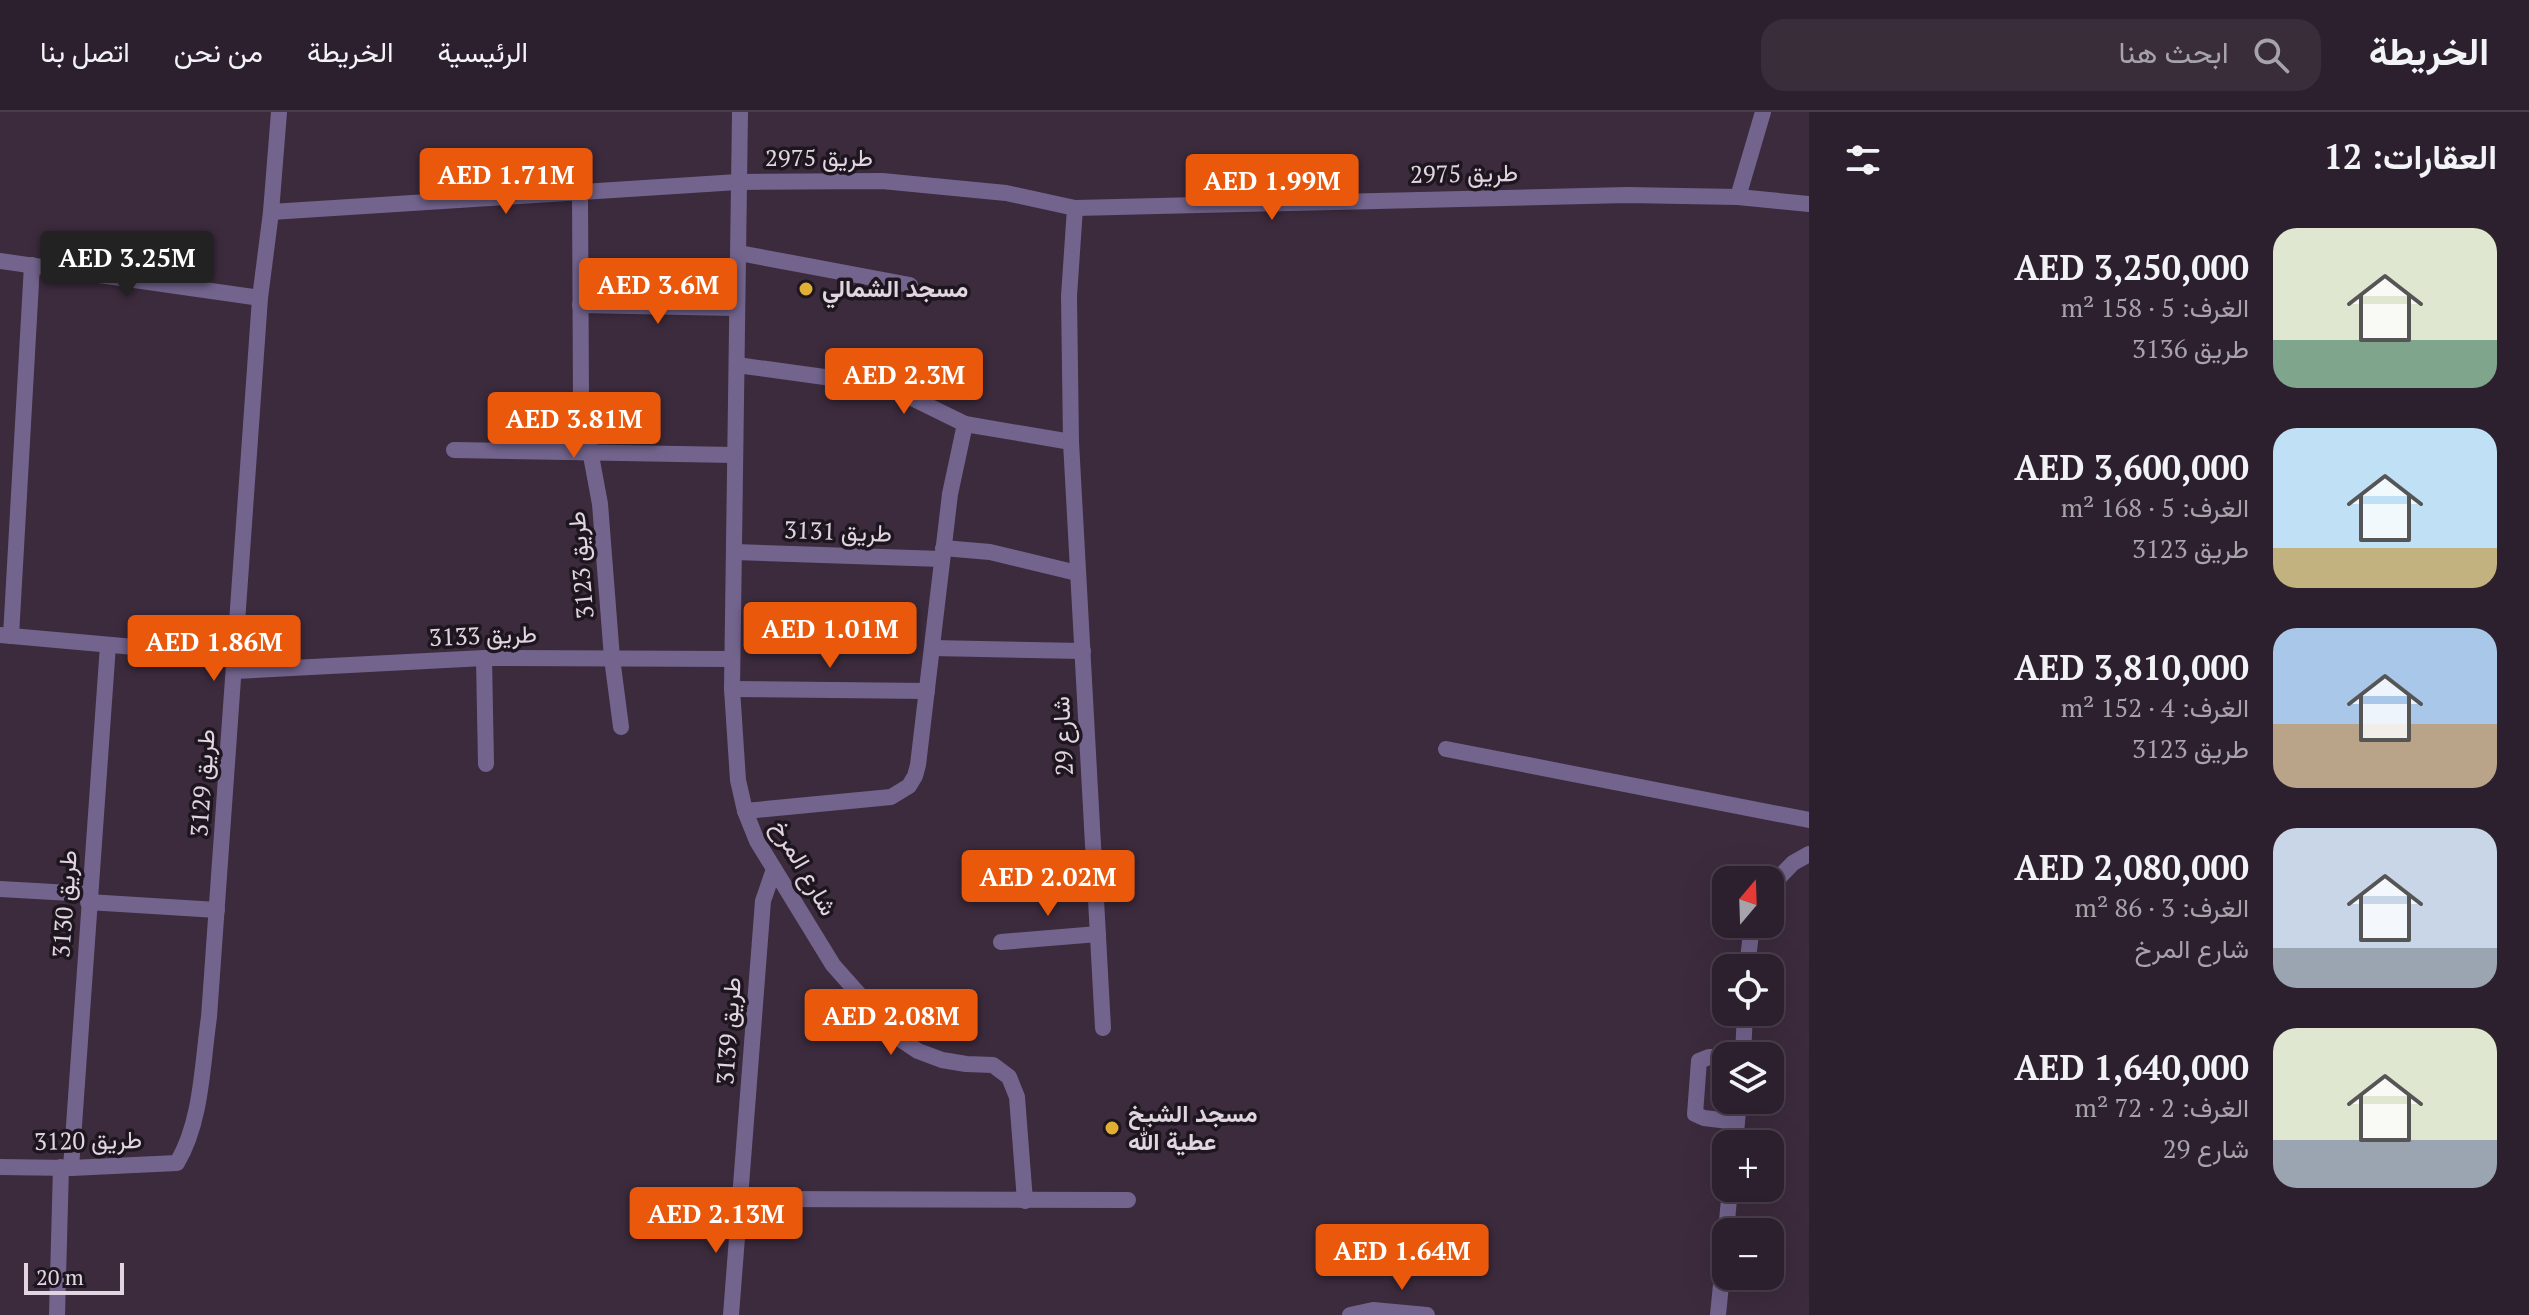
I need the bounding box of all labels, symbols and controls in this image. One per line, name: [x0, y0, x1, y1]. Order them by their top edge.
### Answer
search box: [1761, 19, 2321, 91]
text: الخريطة: [2369, 26, 2489, 76]
text: ابحث هنا: [2118, 32, 2229, 72]
text: اتصل بنا: [40, 33, 130, 70]
text: من نحن: [174, 33, 263, 70]
text: الخريطة: [307, 33, 394, 70]
text: الرئيسية: [438, 33, 528, 70]
icon: search: [2249, 33, 2293, 77]
text: العقارات: 12: [2324, 134, 2497, 179]
icon: filters: [1841, 138, 1885, 182]
street label: طريق 2975: [765, 141, 873, 173]
pin: AED 1.71M: [414, 148, 598, 216]
pin: AED 1.99M: [1180, 154, 1364, 222]
street label: طريق 2975: [1410, 156, 1518, 190]
text: AED 1.71M: [438, 157, 574, 191]
text: AED 1.99M: [1204, 163, 1340, 197]
pin: AED 3.25M: [35, 231, 219, 299]
text: AED 3.25M: [59, 240, 195, 274]
text: AED 3,250,000: [2014, 245, 2249, 290]
pin: AED 3.6M: [575, 258, 741, 326]
icon: home: [2337, 260, 2433, 356]
text: AED 3.6M: [597, 267, 719, 301]
place label: مسجد الشمالي: [822, 272, 968, 309]
marker: مسجد الشمالي: [797, 280, 815, 298]
text: الغرف: 5 · 158 m²: [2061, 290, 2249, 324]
text: طريق 3136: [2132, 331, 2249, 365]
pin: AED 2.3M: [821, 348, 987, 416]
text: AED 2.3M: [843, 357, 965, 391]
pin: AED 3.81M: [482, 392, 666, 460]
text: AED 3.81M: [506, 401, 642, 435]
text: AED 3,600,000: [2014, 445, 2249, 490]
icon: home: [2337, 460, 2433, 556]
text: الغرف: 5 · 168 m²: [2061, 490, 2249, 524]
street label: طريق 3123: [559, 510, 601, 620]
street label: طريق 3131: [784, 513, 893, 549]
text: طريق 3123: [2132, 531, 2249, 565]
pin: AED 1.01M: [738, 602, 922, 670]
text: AED 1.01M: [762, 611, 898, 645]
pin: AED 1.86M: [122, 615, 306, 683]
street label: طريق 3133: [428, 617, 537, 653]
text: AED 1.86M: [146, 624, 282, 658]
text: AED 3,810,000: [2014, 645, 2249, 690]
icon: home: [2337, 660, 2433, 756]
text: الغرف: 4 · 152 m²: [2061, 690, 2249, 724]
street label: شارع 29: [1044, 695, 1081, 777]
street label: طريق 3129: [182, 728, 222, 838]
text: طريق 3123: [2132, 731, 2249, 765]
street label: شارع المرخ: [764, 814, 845, 922]
text: AED 2,080,000: [2014, 845, 2249, 890]
street label: طريق 3130: [44, 849, 84, 959]
pin: AED 2.02M: [956, 850, 1140, 918]
text: AED 2.02M: [980, 859, 1116, 893]
icon: home: [2337, 860, 2433, 956]
north arrow: [1712, 866, 1784, 938]
map controls: [1712, 866, 1784, 1290]
text: الغرف: 3 · 86 m²: [2075, 890, 2249, 924]
text: شارع المرخ: [2135, 931, 2249, 965]
button: locate: [1712, 954, 1784, 1026]
street label: طريق 3139: [708, 976, 748, 1086]
pin: AED 2.08M: [799, 989, 983, 1057]
text: AED 2.08M: [823, 998, 959, 1032]
button: layers: [1712, 1042, 1784, 1114]
text: AED 1,640,000: [2014, 1045, 2249, 1090]
icon: home: [2337, 1060, 2433, 1156]
text: الغرف: 2 · 72 m²: [2075, 1090, 2249, 1124]
place label: مسجد الشيخ عطية الله: [1128, 1097, 1258, 1157]
marker: مسجد الشيخ عطية الله: [1103, 1119, 1121, 1137]
street label: طريق 3120: [34, 1123, 142, 1157]
button: +: [1712, 1130, 1784, 1202]
text: شارع 29: [2163, 1131, 2249, 1165]
pin: AED 2.13M: [624, 1187, 808, 1255]
text: AED 2.13M: [648, 1196, 784, 1230]
button: −: [1712, 1218, 1784, 1290]
pin: AED 1.64M: [1310, 1224, 1494, 1292]
text: AED 1.64M: [1334, 1233, 1470, 1267]
scale bar: [24, 1259, 124, 1295]
text: 20 m: [36, 1262, 84, 1291]

